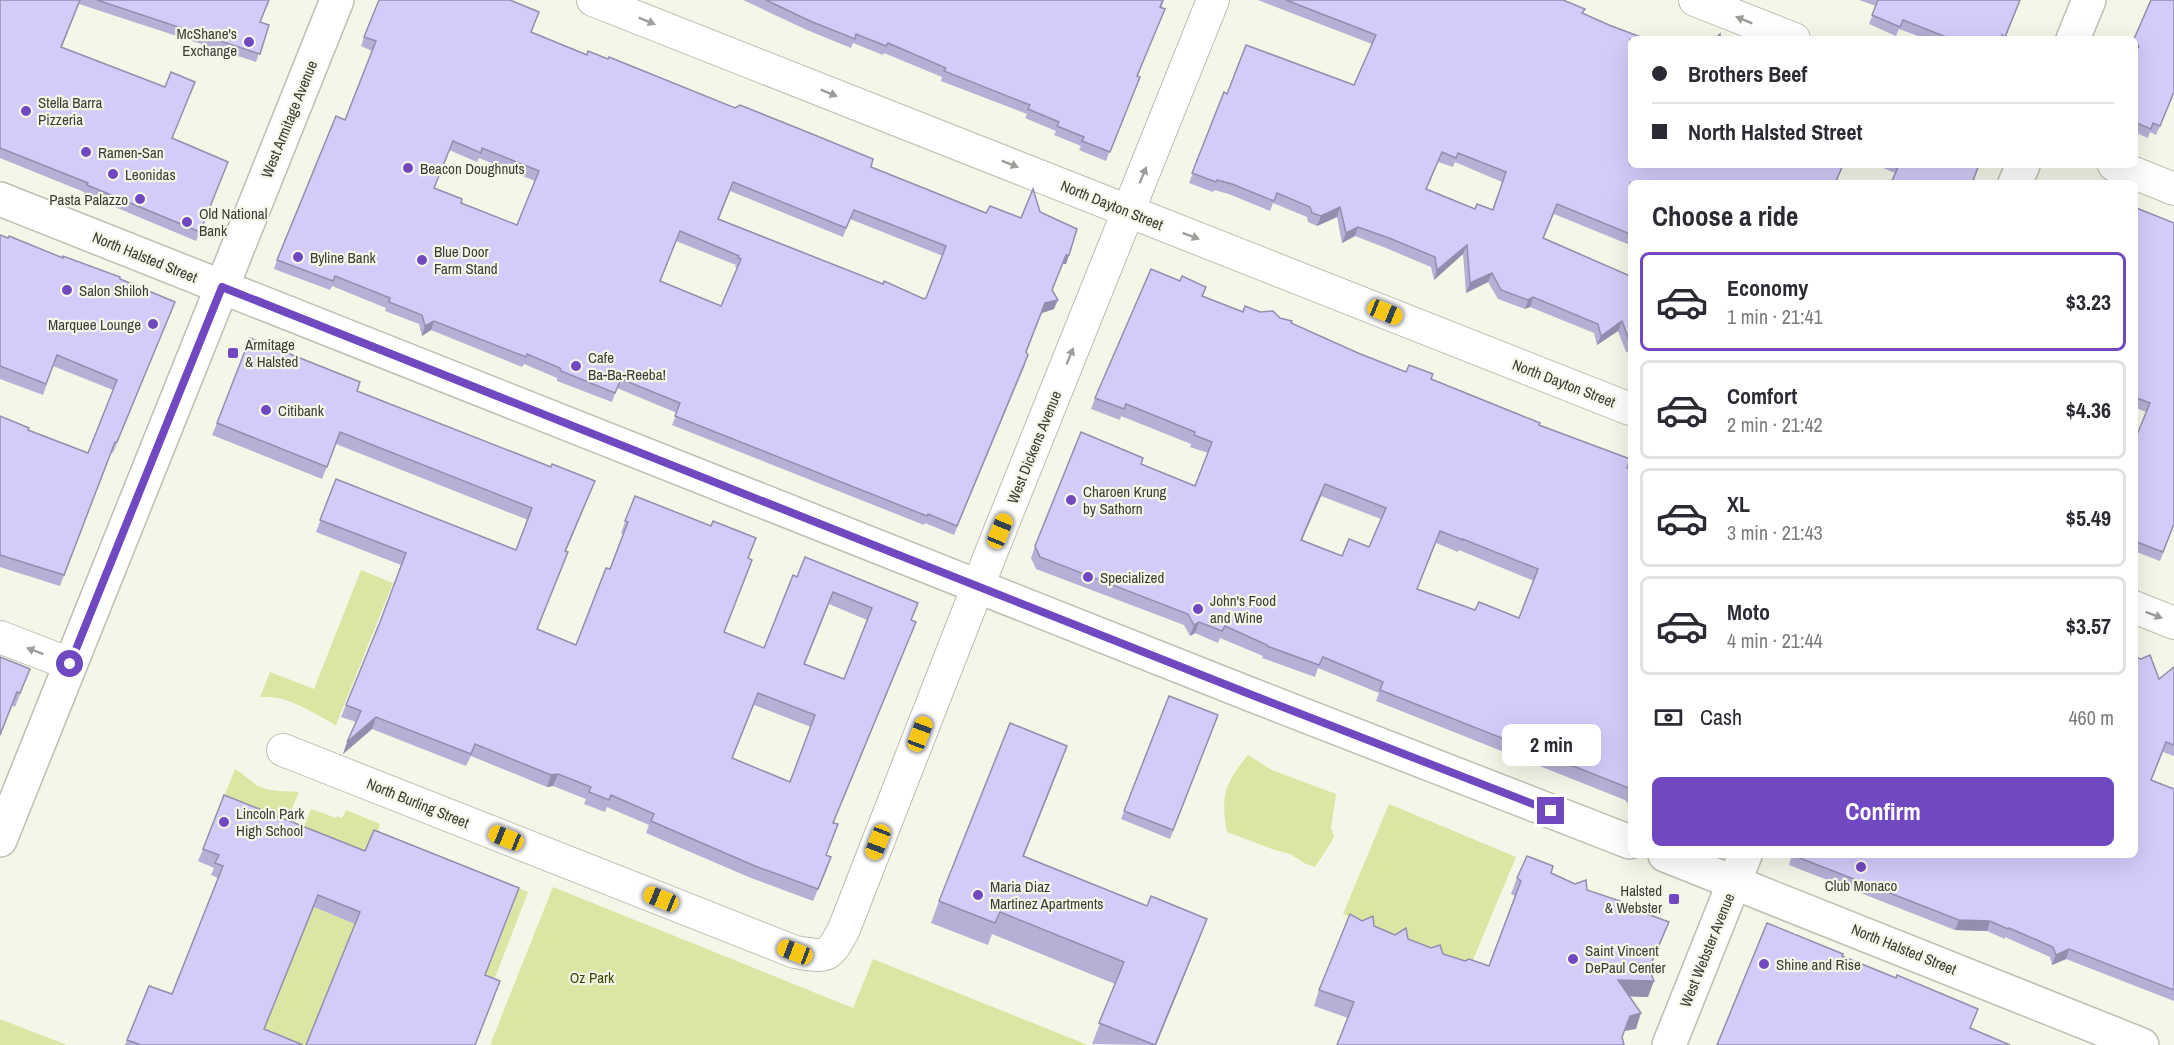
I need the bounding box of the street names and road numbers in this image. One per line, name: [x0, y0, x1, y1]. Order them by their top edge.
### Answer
street label: West Armitage Avenue: [256, 57, 322, 181]
street label: North Dayton Street: [1058, 175, 1167, 235]
street label: North Halsted Street: [89, 226, 201, 288]
street label: North Dayton Street: [1509, 354, 1619, 412]
street label: West Dickens Avenue: [1002, 387, 1066, 507]
street label: North Burling Street: [364, 773, 473, 833]
street label: West Webster Avenue: [1675, 890, 1739, 1010]
street label: North Halsted Street: [1848, 918, 1960, 980]

